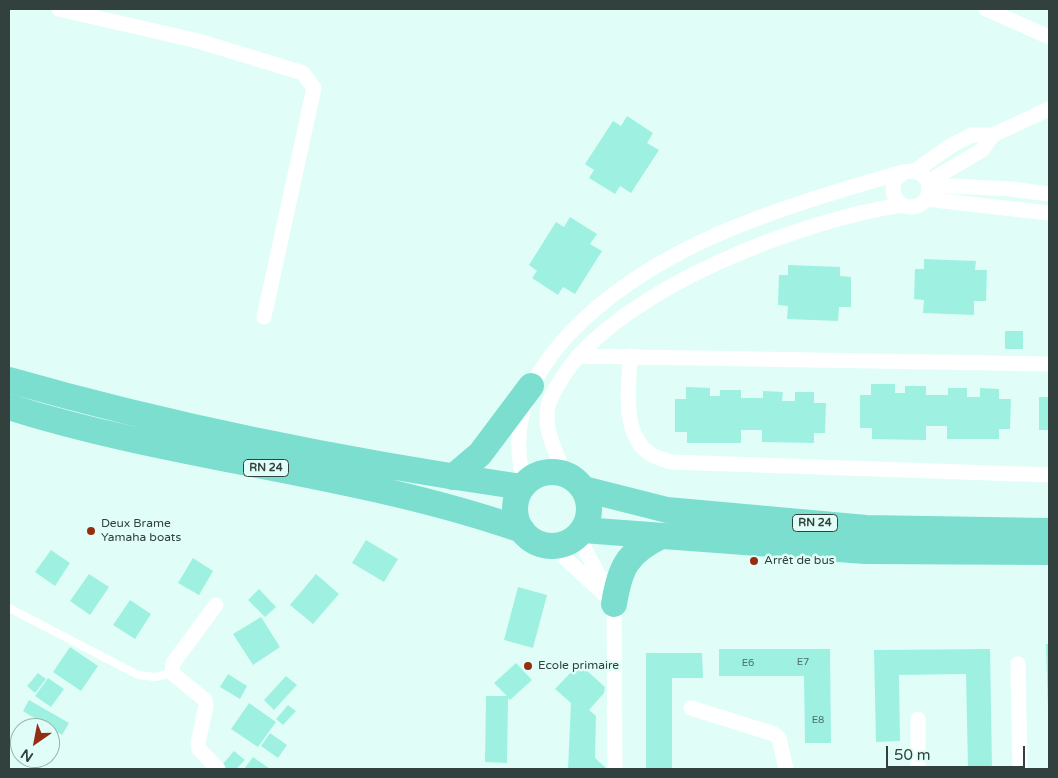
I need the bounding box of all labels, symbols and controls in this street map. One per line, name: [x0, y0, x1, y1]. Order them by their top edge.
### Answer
road number: RN 24: [244, 459, 288, 476]
road number: RN 24: [792, 514, 838, 532]
place label: Deux Brame Yamaha boats: [101, 517, 181, 545]
marker: Deux Brame Yamaha boats: [85, 525, 97, 537]
place label: Arrêt de bus: [764, 554, 835, 568]
marker: Arrêt de bus: [748, 555, 760, 567]
house number: E7: [797, 656, 809, 668]
house number: E6: [742, 657, 754, 669]
place label: Ecole primaire: [538, 659, 619, 673]
marker: Ecole primaire: [522, 660, 534, 672]
house number: E8: [812, 714, 824, 726]
north arrow: [10, 718, 60, 768]
scale bar: [888, 736, 1027, 768]
text: N: [18, 745, 36, 765]
text: 50 m: [894, 746, 931, 764]

